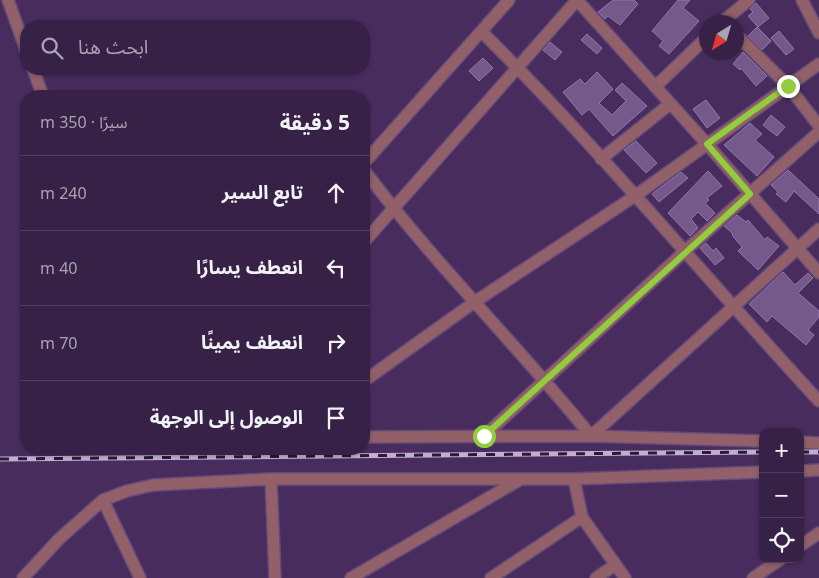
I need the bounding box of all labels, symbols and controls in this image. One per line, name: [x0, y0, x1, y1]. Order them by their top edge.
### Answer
north arrow: [699, 15, 744, 60]
search box: [20, 20, 370, 75]
icon: search: [38, 34, 66, 62]
text: ابحث هنا: [78, 34, 148, 60]
route end: [777, 75, 800, 98]
text: 5 دقيقة: [280, 108, 350, 136]
text: سيرًا · 350 m: [40, 111, 127, 133]
text: تابع السير: [222, 179, 303, 205]
icon: ahead: [322, 179, 350, 207]
text: 240 m: [40, 182, 87, 204]
text: انعطف يسارًا: [196, 254, 303, 280]
icon: left: [322, 254, 350, 282]
text: 40 m: [40, 257, 77, 279]
text: انعطف يمينًا: [201, 329, 303, 355]
icon: right: [322, 329, 350, 357]
text: 70 m: [40, 332, 77, 354]
text: الوصول إلى الوجهة: [150, 404, 303, 430]
icon: arrive: [322, 404, 350, 432]
route start: [473, 425, 496, 448]
map controls: [759, 428, 804, 563]
button: +: [759, 428, 804, 473]
button: −: [759, 473, 804, 518]
button: locate: [759, 518, 804, 563]

